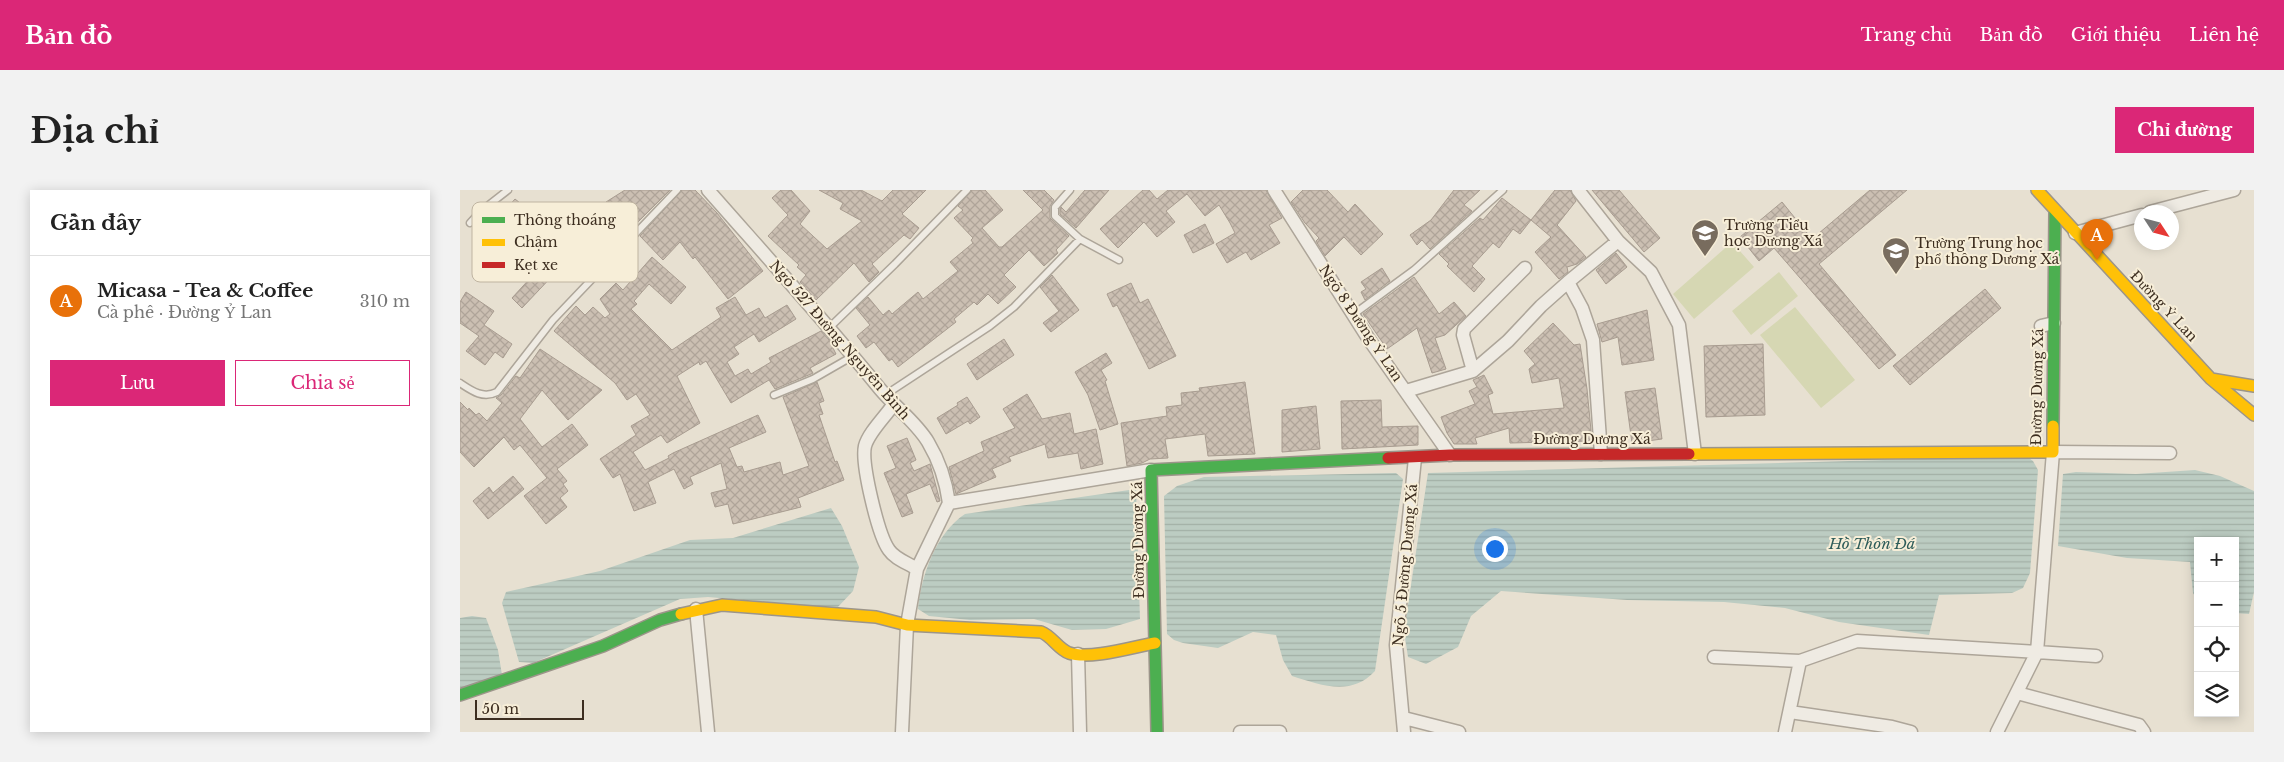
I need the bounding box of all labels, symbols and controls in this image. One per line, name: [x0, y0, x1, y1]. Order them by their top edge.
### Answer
text: Bản đồ: [25, 21, 112, 50]
text: Trang chủ: [1861, 24, 1952, 46]
text: Bản đồ: [1980, 24, 2043, 46]
text: Giới thiệu: [2071, 24, 2161, 46]
text: Liên hệ: [2189, 24, 2259, 46]
button: Chỉ đường: [2115, 107, 2254, 153]
text: Địa chỉ: [30, 109, 159, 152]
legend: [472, 202, 638, 282]
north arrow: [2134, 205, 2179, 250]
text: Gần đây: [50, 210, 141, 236]
text: Thông thoáng: [514, 211, 616, 229]
place label: Trường Tiểu học Dương Xá: [1724, 216, 1823, 250]
school or university icon: Trường Tiểu học Dương Xá: [1690, 218, 1720, 257]
pin: A: [2081, 219, 2113, 260]
text: Chậm: [514, 233, 558, 251]
place label: Trường Trung học phổ thông Dương Xá: [1915, 234, 2060, 268]
school or university icon: Trường Trung học phổ thông Dương Xá: [1881, 236, 1911, 275]
text: Kẹt xe: [514, 256, 558, 274]
street label: Ngõ 527 Đường Nguyễn Bình: [766, 256, 914, 424]
street label: Ngõ 8 Đường Ỷ Lan: [1315, 261, 1407, 385]
street label: Đường Ỷ Lan: [2126, 267, 2202, 346]
text: Micasa - Tea & Coffee: [97, 279, 313, 302]
text: A: [60, 291, 72, 311]
text: 310 m: [360, 291, 410, 311]
text: Cà phê · Đường Ỷ Lan: [97, 302, 272, 322]
street label: Đường Dương Xá: [2027, 328, 2047, 446]
button: Lưu: [50, 360, 225, 406]
button: Chia sẻ: [235, 360, 410, 406]
street label: Đường Dương Xá: [1533, 430, 1651, 448]
street label: Đường Dương Xá: [1128, 481, 1148, 599]
street label: Ngõ 5 Đường Dương Xá: [1389, 483, 1421, 647]
water label: Hồ Thôn Đá: [1828, 534, 1915, 553]
your location: [1482, 536, 1508, 562]
map controls: [2194, 537, 2239, 717]
button: +: [2194, 537, 2239, 582]
button: −: [2194, 582, 2239, 627]
button: locate: [2194, 627, 2239, 672]
button: layers: [2194, 672, 2239, 717]
scale bar: [475, 697, 584, 720]
text: 50 m: [482, 700, 519, 718]

